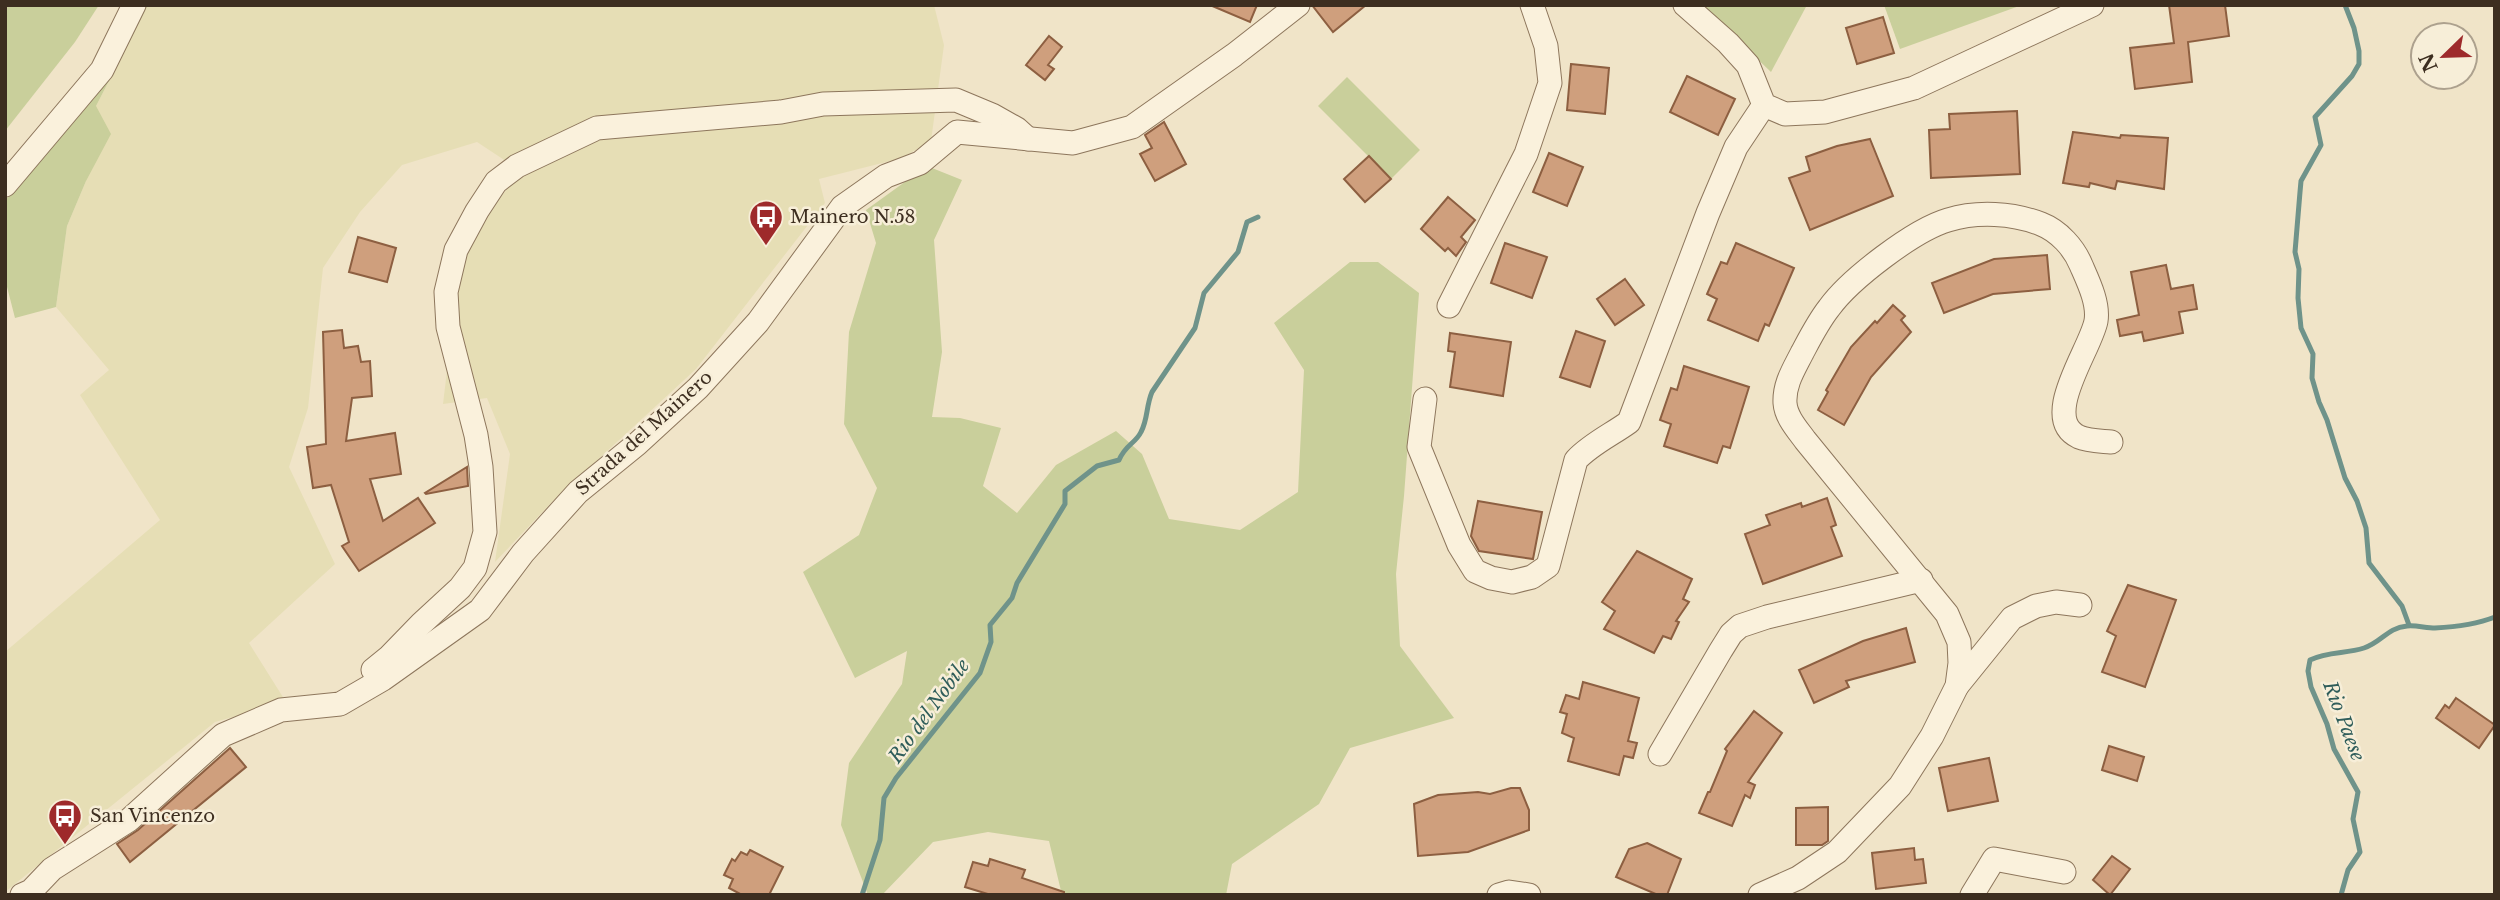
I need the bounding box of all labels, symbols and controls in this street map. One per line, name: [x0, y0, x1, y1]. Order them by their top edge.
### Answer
north arrow: [2409, 21, 2479, 91]
text: N: [2415, 50, 2443, 75]
bus stop icon: Mainero N.58: [747, 198, 785, 247]
place label: Mainero N.58: [790, 206, 916, 228]
street label: Strada del Mainero: [571, 366, 717, 500]
water label: Rio del Nobile: [883, 654, 975, 768]
water label: Rio Paese: [2318, 677, 2370, 764]
bus stop icon: San Vincenzo: [46, 797, 84, 846]
place label: San Vincenzo: [90, 805, 215, 827]

